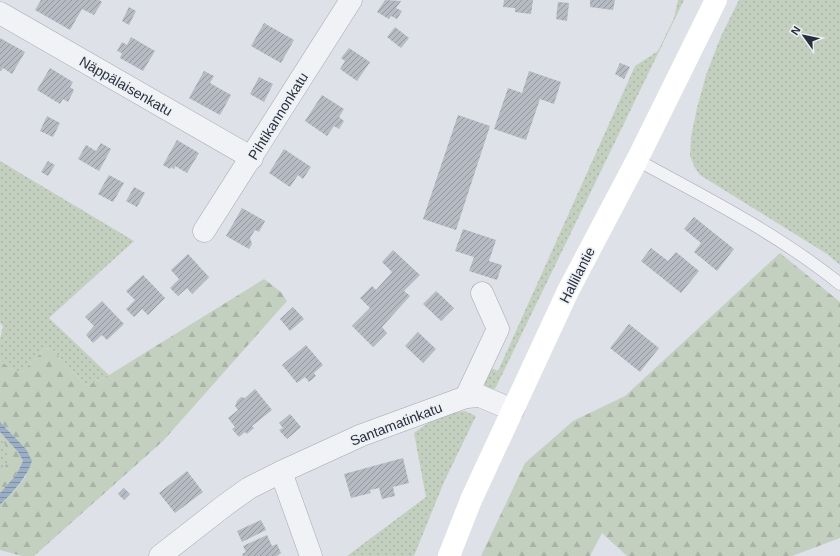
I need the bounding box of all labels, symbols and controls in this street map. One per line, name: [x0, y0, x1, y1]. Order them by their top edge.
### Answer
north arrow: [784, 16, 824, 56]
text: N: [788, 24, 803, 37]
street label: Näppälaisenkatu: [77, 53, 175, 119]
street label: Pihtikannonkatu: [245, 70, 311, 162]
street label: Hallilantie: [556, 244, 598, 306]
street label: Santamatinkatu: [348, 399, 444, 449]

